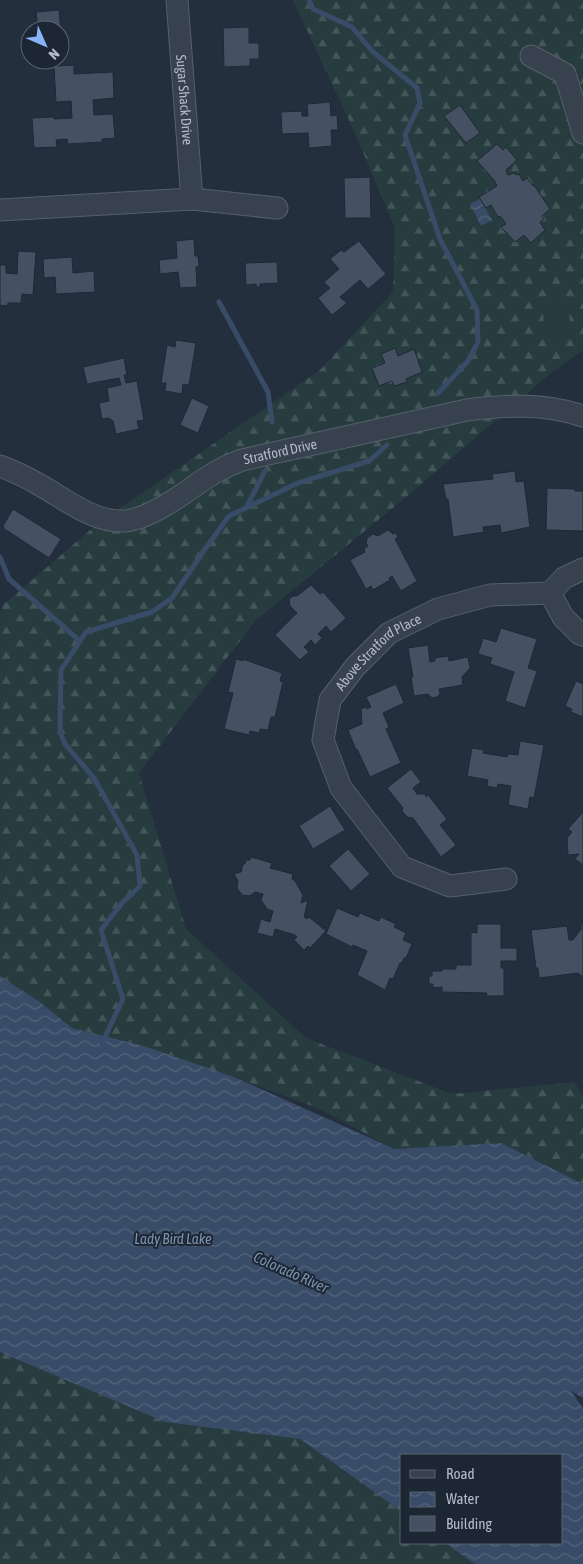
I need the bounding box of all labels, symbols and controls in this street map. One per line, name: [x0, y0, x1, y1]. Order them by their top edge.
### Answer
north arrow: [20, 20, 70, 70]
text: N: [46, 46, 63, 63]
street label: Sugar Shack Drive: [173, 54, 196, 146]
street label: Stratford Drive: [242, 436, 318, 467]
street label: Above Stratford Place: [332, 611, 424, 693]
water label: Lady Bird Lake: [134, 1230, 212, 1247]
water label: Colorado River: [251, 1248, 332, 1296]
legend: [400, 1454, 563, 1544]
text: Road: [446, 1465, 475, 1482]
text: Water: [446, 1490, 479, 1507]
text: Building: [446, 1515, 492, 1532]

